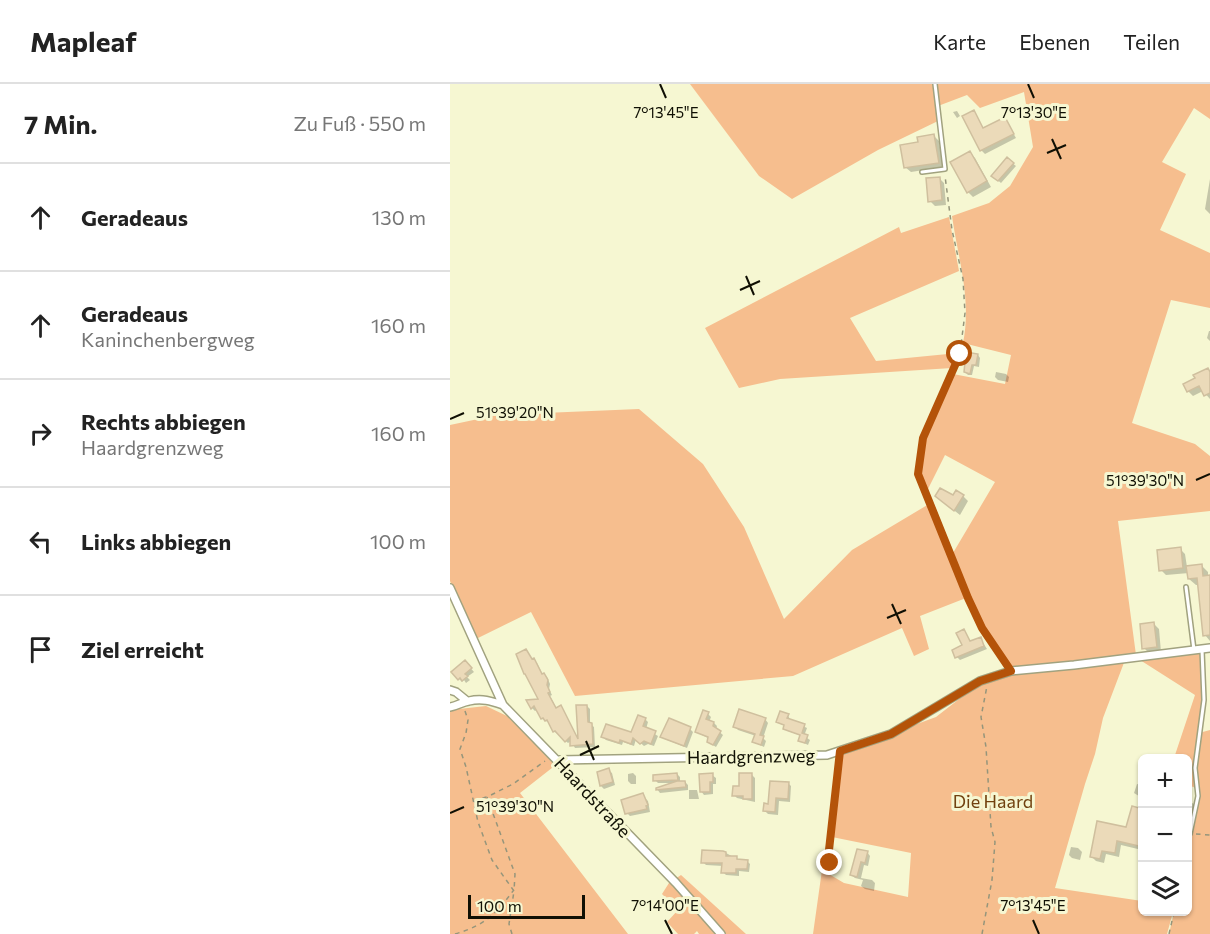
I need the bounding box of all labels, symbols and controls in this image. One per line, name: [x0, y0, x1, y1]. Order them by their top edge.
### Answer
text: Mapleaf: [30, 24, 137, 58]
text: Karte: [933, 29, 986, 54]
text: Ebenen: [1019, 29, 1090, 54]
text: Teilen: [1123, 29, 1180, 54]
text: 7°13'45"E: [633, 103, 699, 121]
text: 7°13'30"E: [1001, 103, 1067, 121]
text: 7 Min.: [24, 108, 97, 139]
text: Zu Fuß · 550 m: [293, 111, 426, 135]
icon: ahead: [24, 201, 57, 234]
text: Geradeaus: [81, 204, 188, 231]
text: 130 m: [372, 205, 426, 229]
text: Geradeaus: [81, 300, 188, 327]
icon: ahead: [24, 309, 57, 342]
text: 160 m: [371, 313, 426, 337]
text: Kaninchenbergweg: [81, 327, 255, 351]
route start: [946, 340, 972, 366]
text: 51°39'20"N: [476, 403, 554, 421]
text: Rechts abbiegen: [81, 408, 246, 435]
icon: right: [24, 417, 57, 450]
text: 160 m: [371, 421, 426, 445]
text: Haardgrenzweg: [81, 435, 224, 459]
text: 51°39'30"N: [1106, 471, 1184, 489]
icon: left: [24, 525, 57, 558]
text: Links abbiegen: [81, 528, 231, 555]
text: 100 m: [370, 529, 426, 553]
icon: arrive: [24, 633, 57, 666]
text: Ziel erreicht: [81, 636, 204, 663]
street label: Haardgrenzweg: [687, 744, 816, 768]
street label: Haardstraße: [550, 752, 636, 842]
map controls: [1138, 754, 1192, 916]
button: +: [1138, 754, 1192, 808]
park label: Die Haard: [953, 790, 1033, 812]
text: 51°39'30"N: [476, 797, 554, 815]
button: −: [1138, 808, 1192, 862]
route end: [816, 849, 842, 875]
button: layers: [1138, 862, 1192, 916]
scale bar: [468, 892, 585, 920]
text: 100 m: [477, 896, 522, 915]
text: 7°14'00"E: [631, 896, 699, 914]
text: 7°13'45"E: [1000, 896, 1066, 914]

